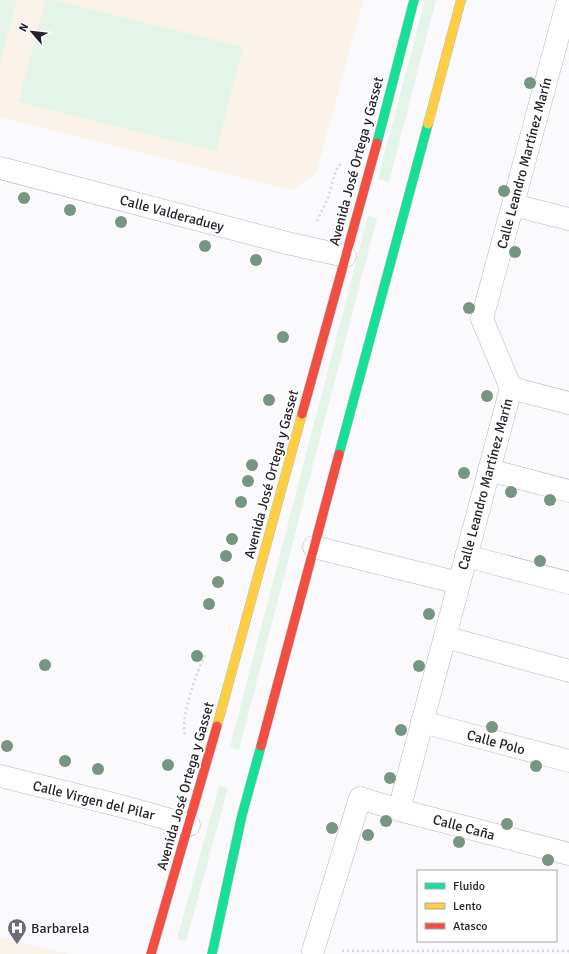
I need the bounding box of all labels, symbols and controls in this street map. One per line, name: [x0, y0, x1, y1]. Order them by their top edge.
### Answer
north arrow: [12, 12, 52, 52]
text: N: [16, 21, 31, 34]
street label: Avenida José Ortega y Gasset: [326, 75, 387, 247]
street label: Calle Leandro Martínez Marín: [493, 76, 556, 251]
street label: Calle Valderaduey: [118, 191, 226, 236]
street label: Avenida José Ortega y Gasset: [241, 388, 302, 560]
street label: Calle Leandro Martínez Marín: [454, 397, 517, 572]
street label: Avenida José Ortega y Gasset: [153, 700, 218, 872]
street label: Calle Polo: [465, 727, 527, 758]
street label: Calle Virgen del Pilar: [31, 777, 157, 824]
street label: Calle Caña: [431, 811, 497, 844]
legend: [417, 870, 557, 942]
text: Fluido: [453, 879, 485, 894]
text: Lento: [453, 899, 482, 914]
hospital icon: Barbarela: [6, 917, 28, 945]
text: Atasco: [453, 919, 488, 934]
place label: Barbarela: [31, 920, 89, 937]

